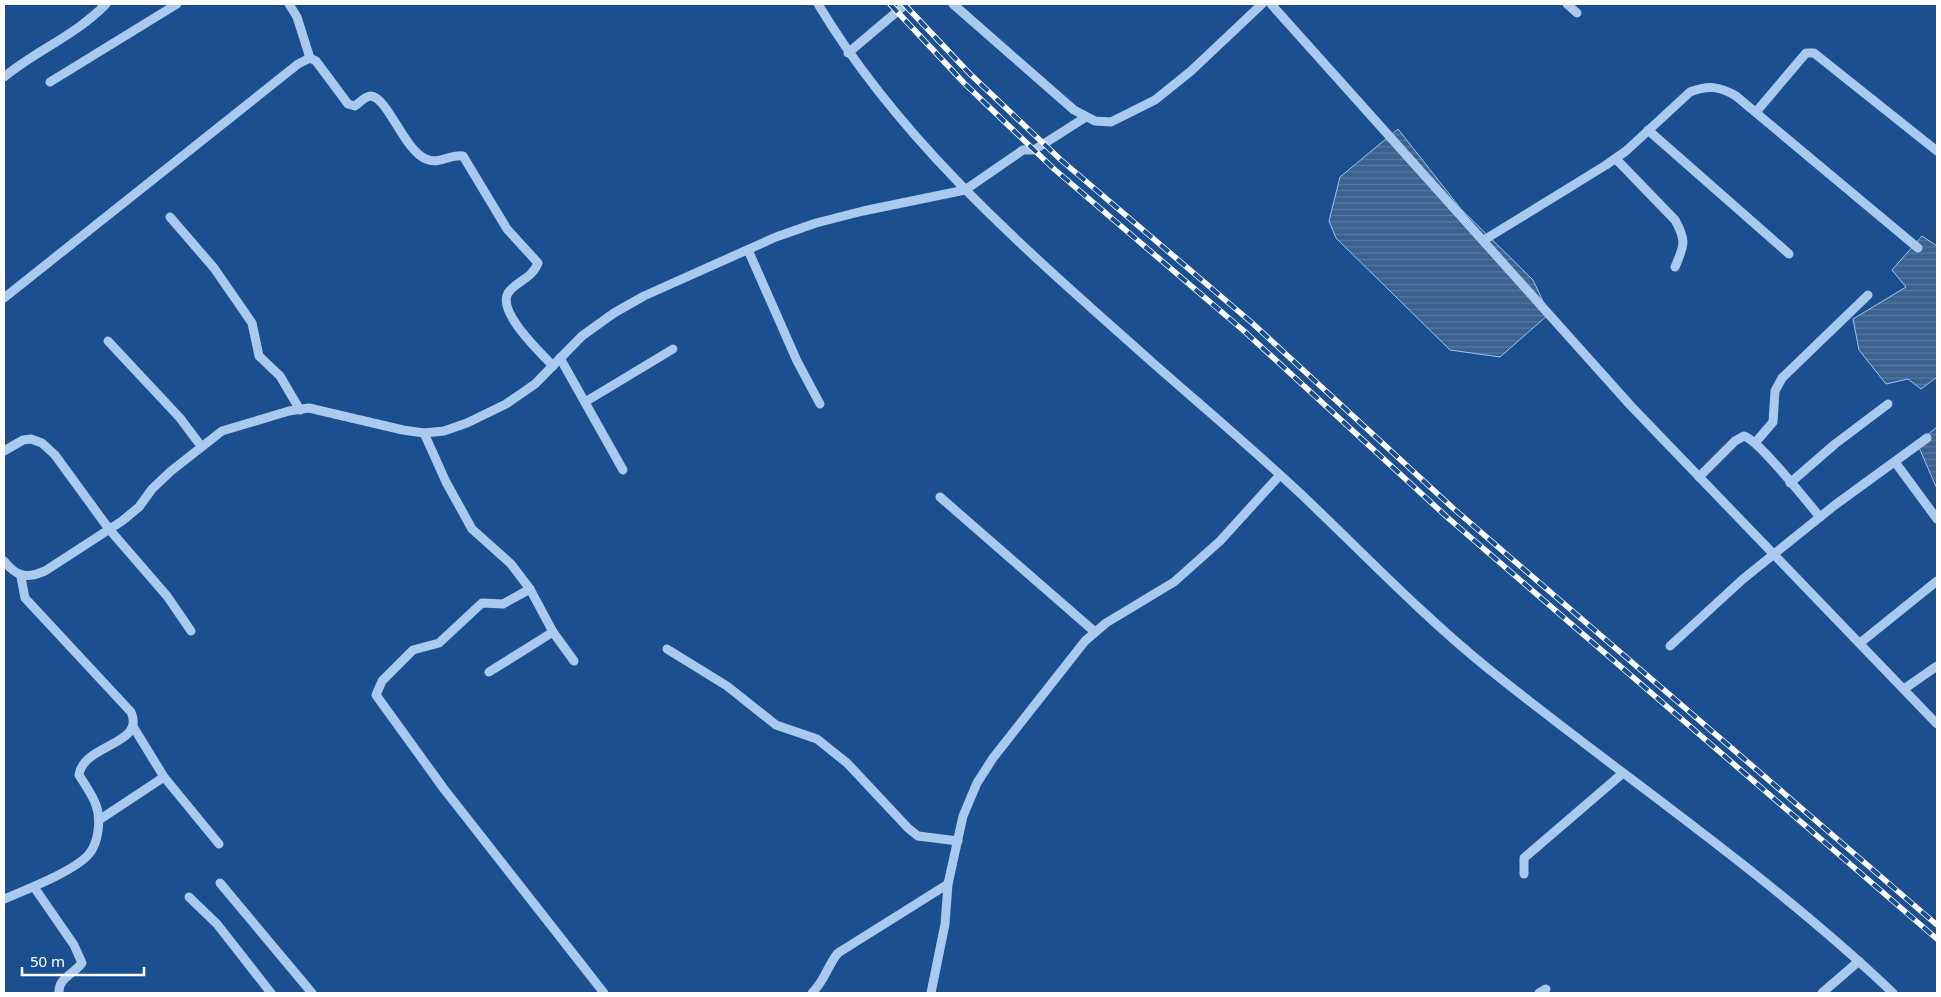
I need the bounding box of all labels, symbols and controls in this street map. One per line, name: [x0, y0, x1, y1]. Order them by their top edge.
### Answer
scale bar: [22, 944, 145, 976]
text: 50 m: [30, 951, 65, 971]

